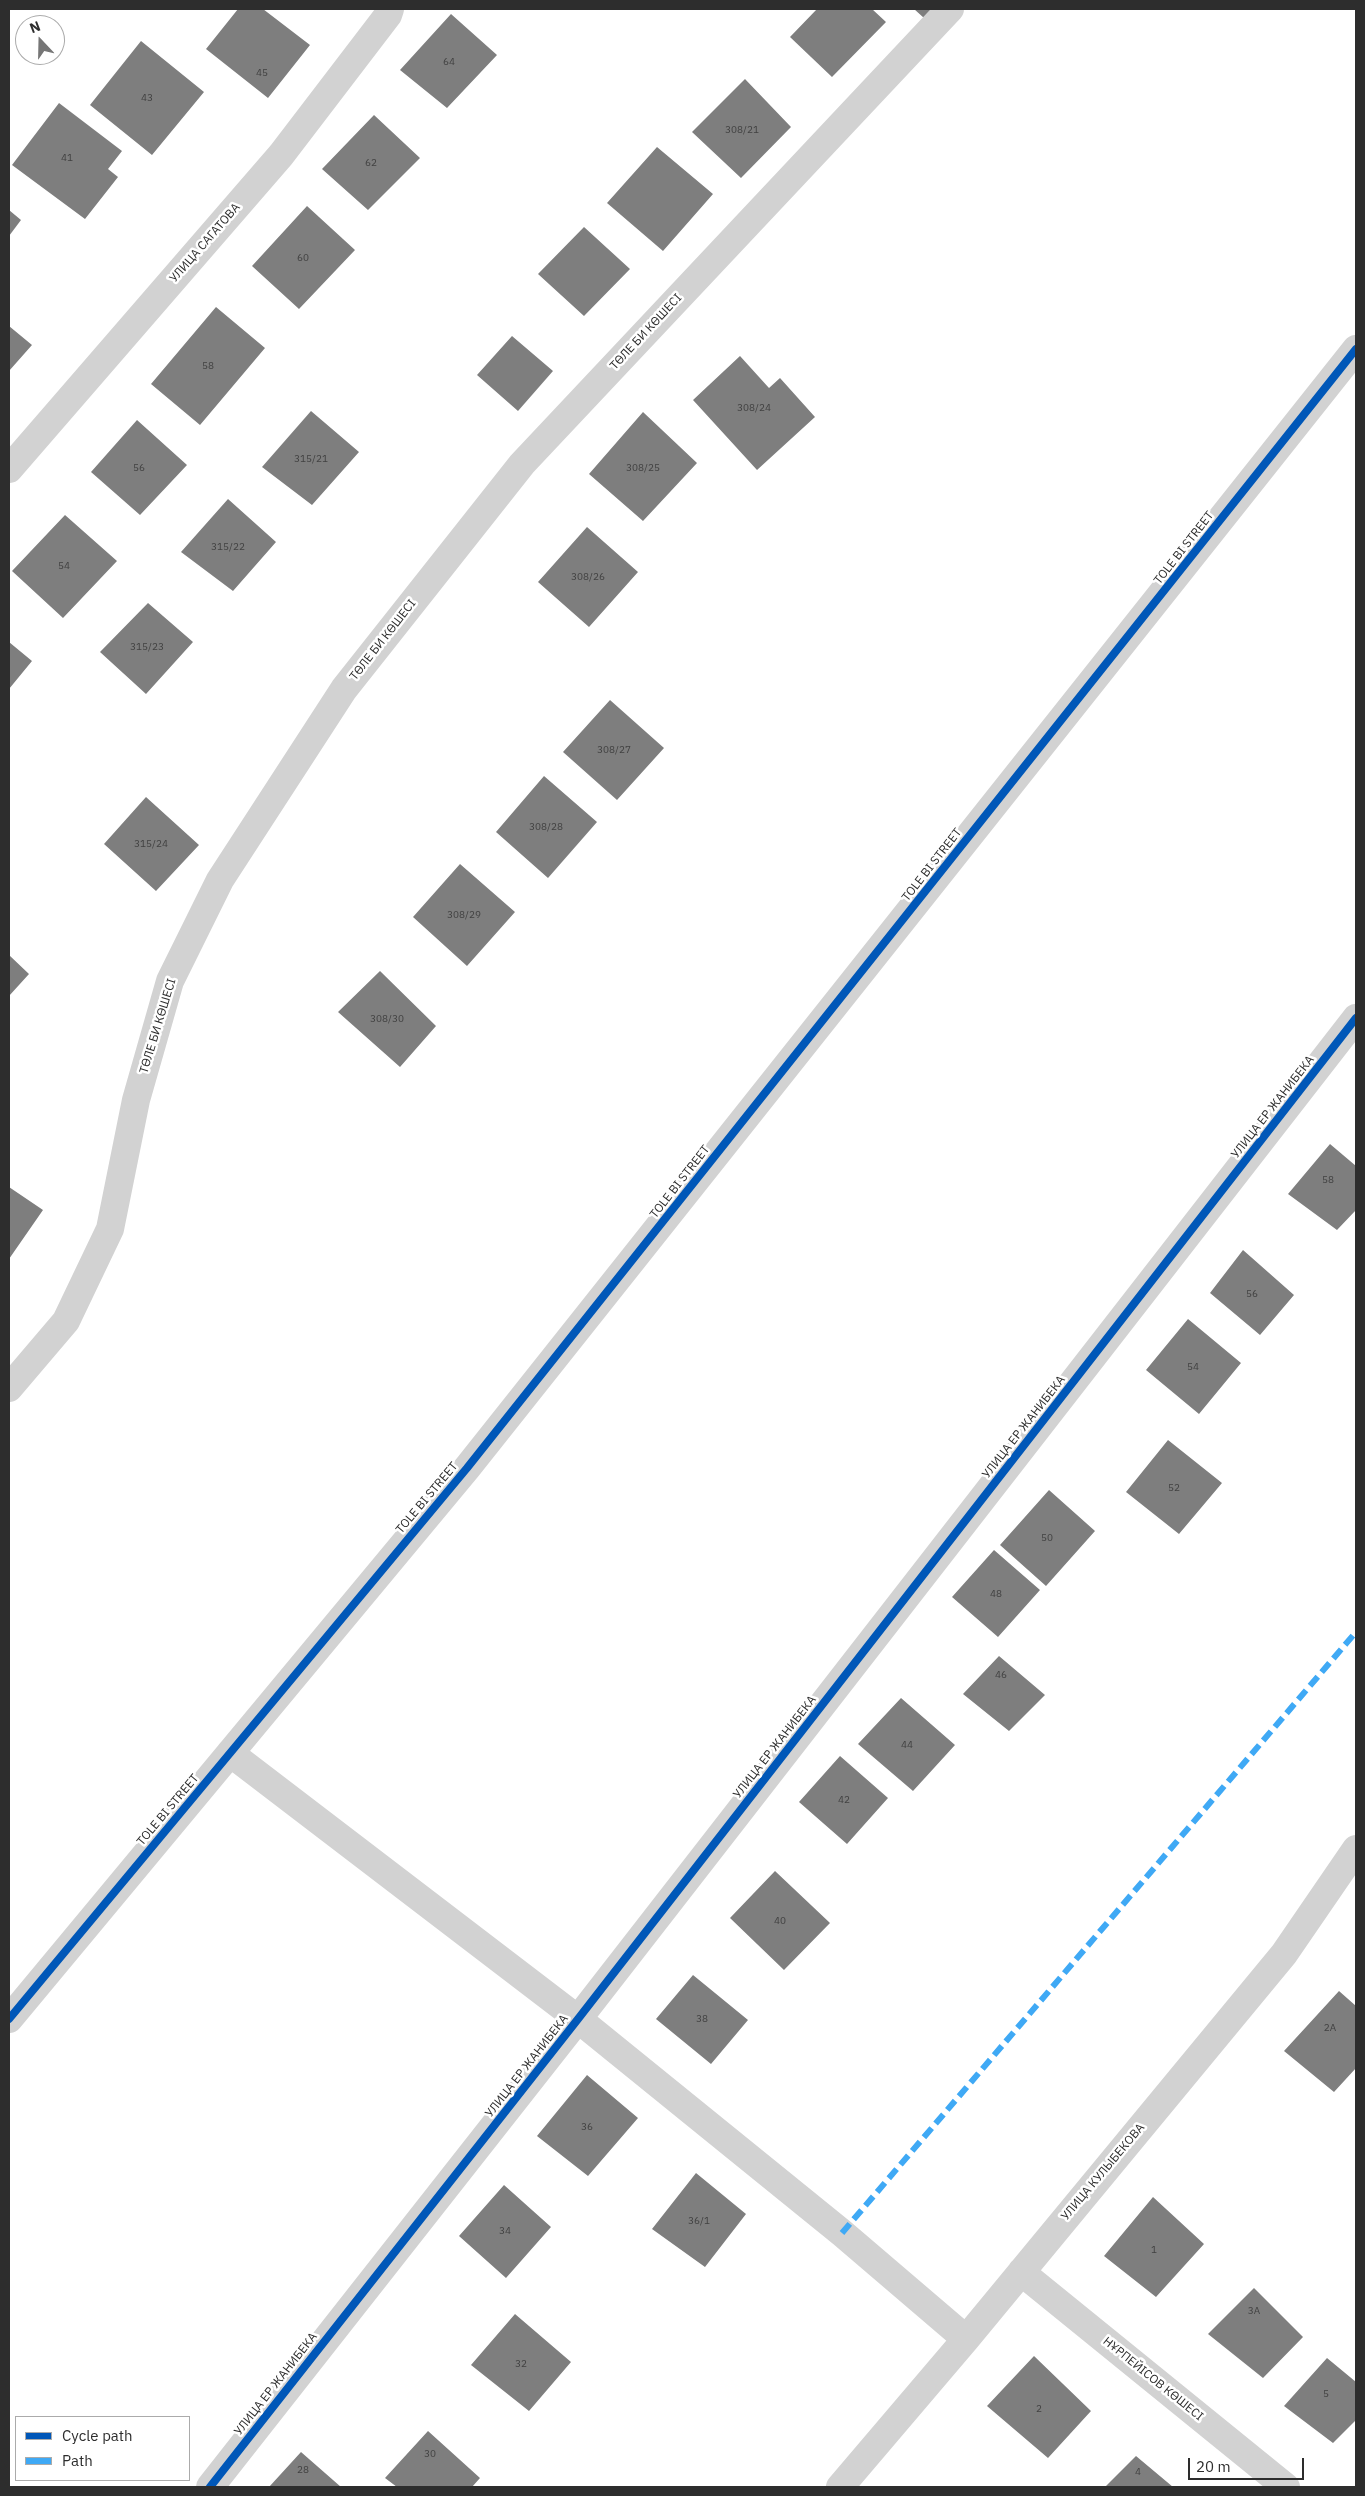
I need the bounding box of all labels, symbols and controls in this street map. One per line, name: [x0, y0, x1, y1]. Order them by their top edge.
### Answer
north arrow: [15, 15, 65, 65]
text: N: [27, 17, 43, 37]
house number: 64: [443, 56, 455, 68]
house number: 45: [256, 67, 268, 79]
house number: 43: [141, 92, 153, 104]
house number: 308/21: [725, 124, 759, 136]
house number: 41: [61, 152, 73, 164]
house number: 62: [365, 157, 377, 169]
street label: УЛИЦА САГАТОВА: [167, 201, 243, 285]
house number: 60: [297, 252, 309, 264]
street label: ТӨЛЕ БИ КӨШЕСІ: [607, 291, 685, 373]
house number: 58: [202, 360, 214, 372]
house number: 308/24: [737, 402, 771, 414]
house number: 315/21: [294, 453, 328, 465]
house number: 56: [133, 462, 145, 474]
house number: 308/25: [626, 462, 660, 474]
street label: TOLE BI STREET: [1151, 509, 1217, 587]
house number: 315/22: [211, 541, 245, 553]
house number: 54: [58, 560, 70, 572]
house number: 308/26: [571, 571, 605, 583]
street label: ТӨЛЕ БИ КӨШЕСІ: [347, 597, 419, 683]
house number: 315/23: [130, 641, 164, 653]
house number: 308/27: [597, 744, 631, 756]
house number: 308/28: [529, 821, 563, 833]
street label: TOLE BI STREET: [899, 826, 965, 904]
house number: 315/24: [134, 838, 168, 850]
house number: 308/29: [447, 909, 481, 921]
street label: ТӨЛЕ БИ КӨШЕСІ: [137, 977, 179, 1075]
house number: 308/30: [370, 1013, 404, 1025]
street label: УЛИЦА ЕР ЖАНИБЕКА: [1228, 1053, 1318, 1161]
street label: TOLE BI STREET: [647, 1143, 713, 1221]
house number: 58: [1322, 1174, 1334, 1186]
house number: 56: [1246, 1288, 1258, 1300]
house number: 54: [1187, 1361, 1199, 1373]
street label: УЛИЦА ЕР ЖАНИБЕКА: [979, 1373, 1069, 1481]
street label: TOLE BI STREET: [393, 1459, 461, 1537]
house number: 52: [1168, 1482, 1180, 1494]
house number: 50: [1041, 1532, 1053, 1544]
house number: 48: [990, 1588, 1002, 1600]
house number: 46: [995, 1669, 1007, 1681]
street label: УЛИЦА ЕР ЖАНИБЕКА: [730, 1693, 820, 1801]
house number: 44: [901, 1739, 913, 1751]
street label: TOLE BI STREET: [134, 1771, 202, 1849]
house number: 42: [838, 1794, 850, 1806]
house number: 40: [774, 1915, 786, 1927]
street label: УЛИЦА ЕР ЖАНИБЕКА: [482, 2012, 572, 2120]
house number: 38: [696, 2013, 708, 2025]
house number: 2А: [1324, 2022, 1336, 2034]
house number: 36: [581, 2121, 593, 2133]
street label: УЛИЦА КУЛЫБЕКОВА: [1058, 2121, 1148, 2223]
house number: 36/1: [688, 2215, 710, 2227]
house number: 34: [499, 2225, 511, 2237]
house number: 1: [1151, 2244, 1157, 2256]
house number: 3А: [1248, 2305, 1260, 2317]
street label: УЛИЦА ЕР ЖАНИБЕКА: [231, 2330, 321, 2438]
street label: НҰРПЕЙІСОВ КӨШЕСІ: [1100, 2334, 1206, 2424]
house number: 32: [515, 2358, 527, 2370]
house number: 5: [1323, 2388, 1329, 2400]
house number: 2: [1036, 2403, 1042, 2415]
legend: [15, 2416, 190, 2481]
text: Cycle path: [62, 2426, 133, 2445]
house number: 30: [424, 2448, 436, 2460]
scale bar: [1190, 2448, 1306, 2480]
text: Path: [62, 2451, 93, 2470]
text: 20 m: [1196, 2457, 1231, 2476]
house number: 28: [297, 2464, 309, 2476]
house number: 4: [1135, 2466, 1141, 2478]

